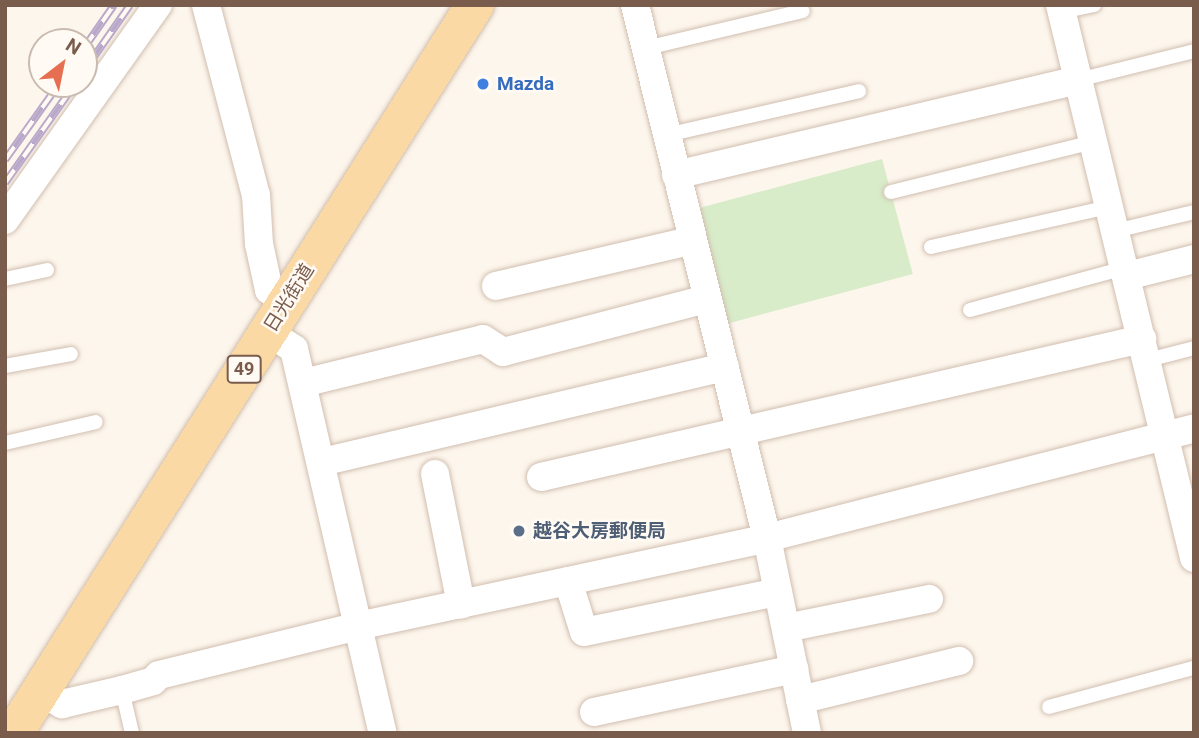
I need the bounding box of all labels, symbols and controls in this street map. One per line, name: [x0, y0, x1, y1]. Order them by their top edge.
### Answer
north arrow: [28, 28, 98, 98]
text: N: [62, 33, 85, 60]
place label: Mazda: [497, 73, 554, 95]
marker: Mazda: [475, 76, 491, 92]
street label: 日光街道: [259, 260, 319, 336]
road number: 49: [226, 354, 262, 384]
place label: 越谷大房郵便局: [533, 520, 666, 542]
marker: 越谷大房郵便局: [511, 523, 527, 539]

